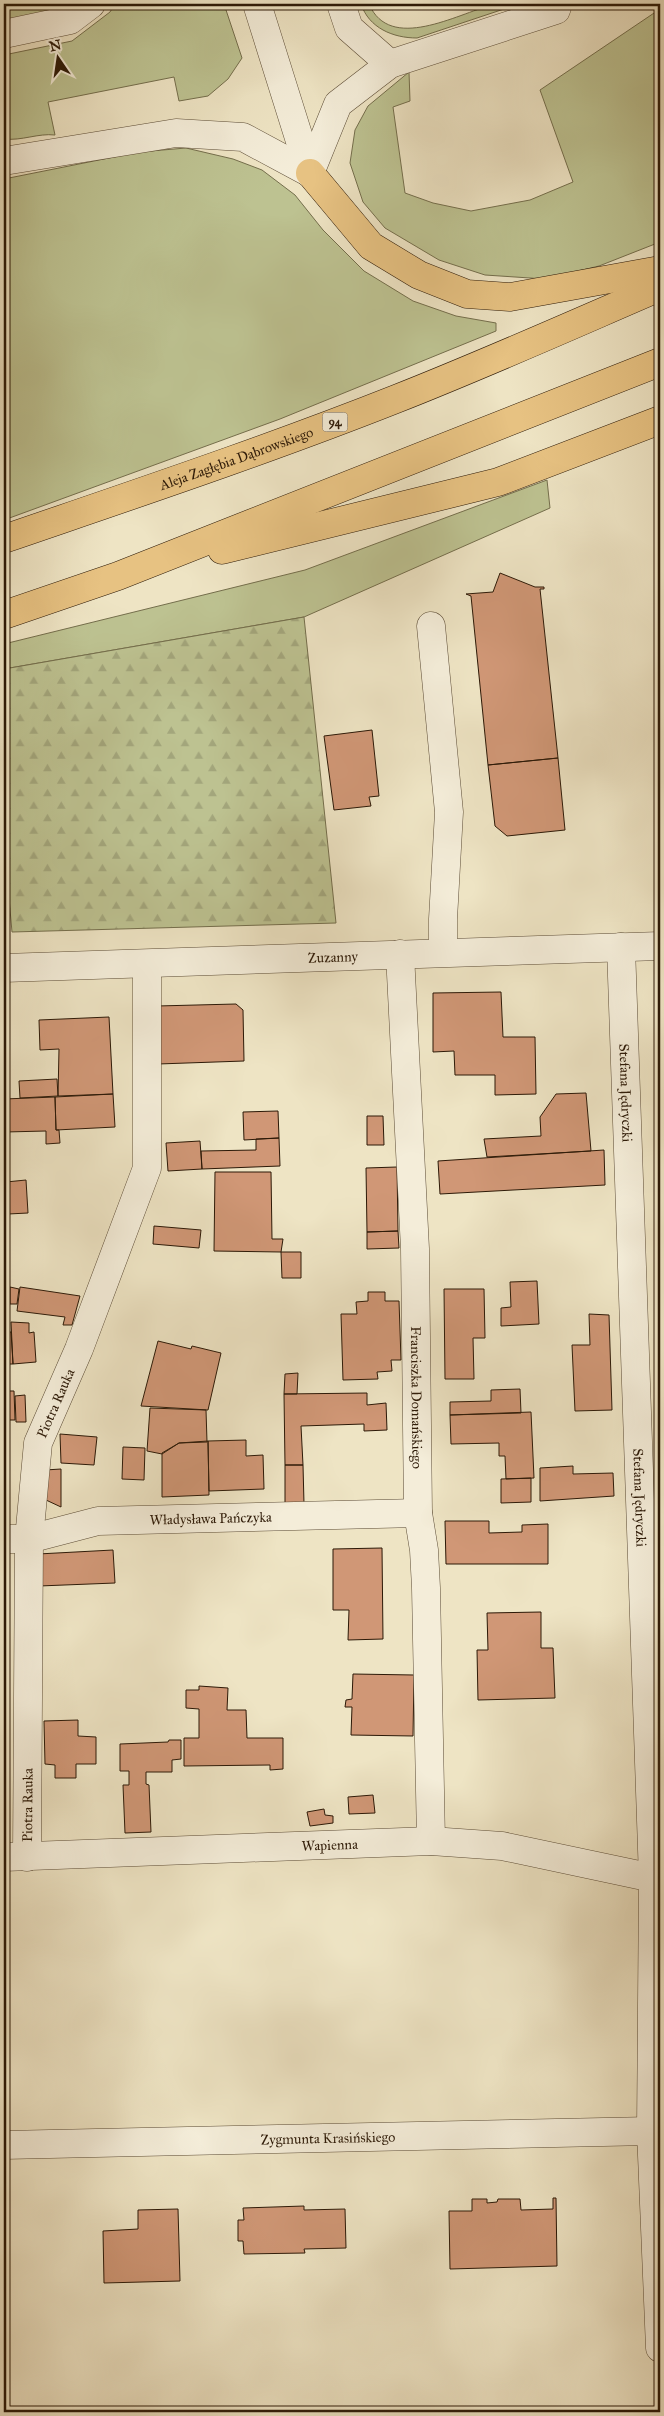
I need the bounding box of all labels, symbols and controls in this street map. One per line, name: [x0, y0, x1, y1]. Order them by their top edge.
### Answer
north arrow: [32, 32, 82, 82]
text: N: [47, 36, 63, 55]
road number: 94: [322, 412, 348, 432]
street label: Aleja Zagłębia Dąbrowskiego: [157, 423, 316, 494]
street label: Zuzanny: [308, 948, 359, 967]
street label: Stefana Jędryczki: [615, 1043, 636, 1143]
street label: Franciszka Domańskiego: [407, 1326, 425, 1469]
street label: Piotra Rauka: [33, 1366, 78, 1440]
street label: Stefana Jędryczki: [629, 1448, 650, 1547]
street label: Władysława Pańczyka: [149, 1509, 272, 1529]
street label: Piotra Rauka: [19, 1768, 37, 1842]
street label: Wapienna: [301, 1836, 358, 1855]
street label: Zygmunta Krasińskiego: [260, 2129, 395, 2148]

